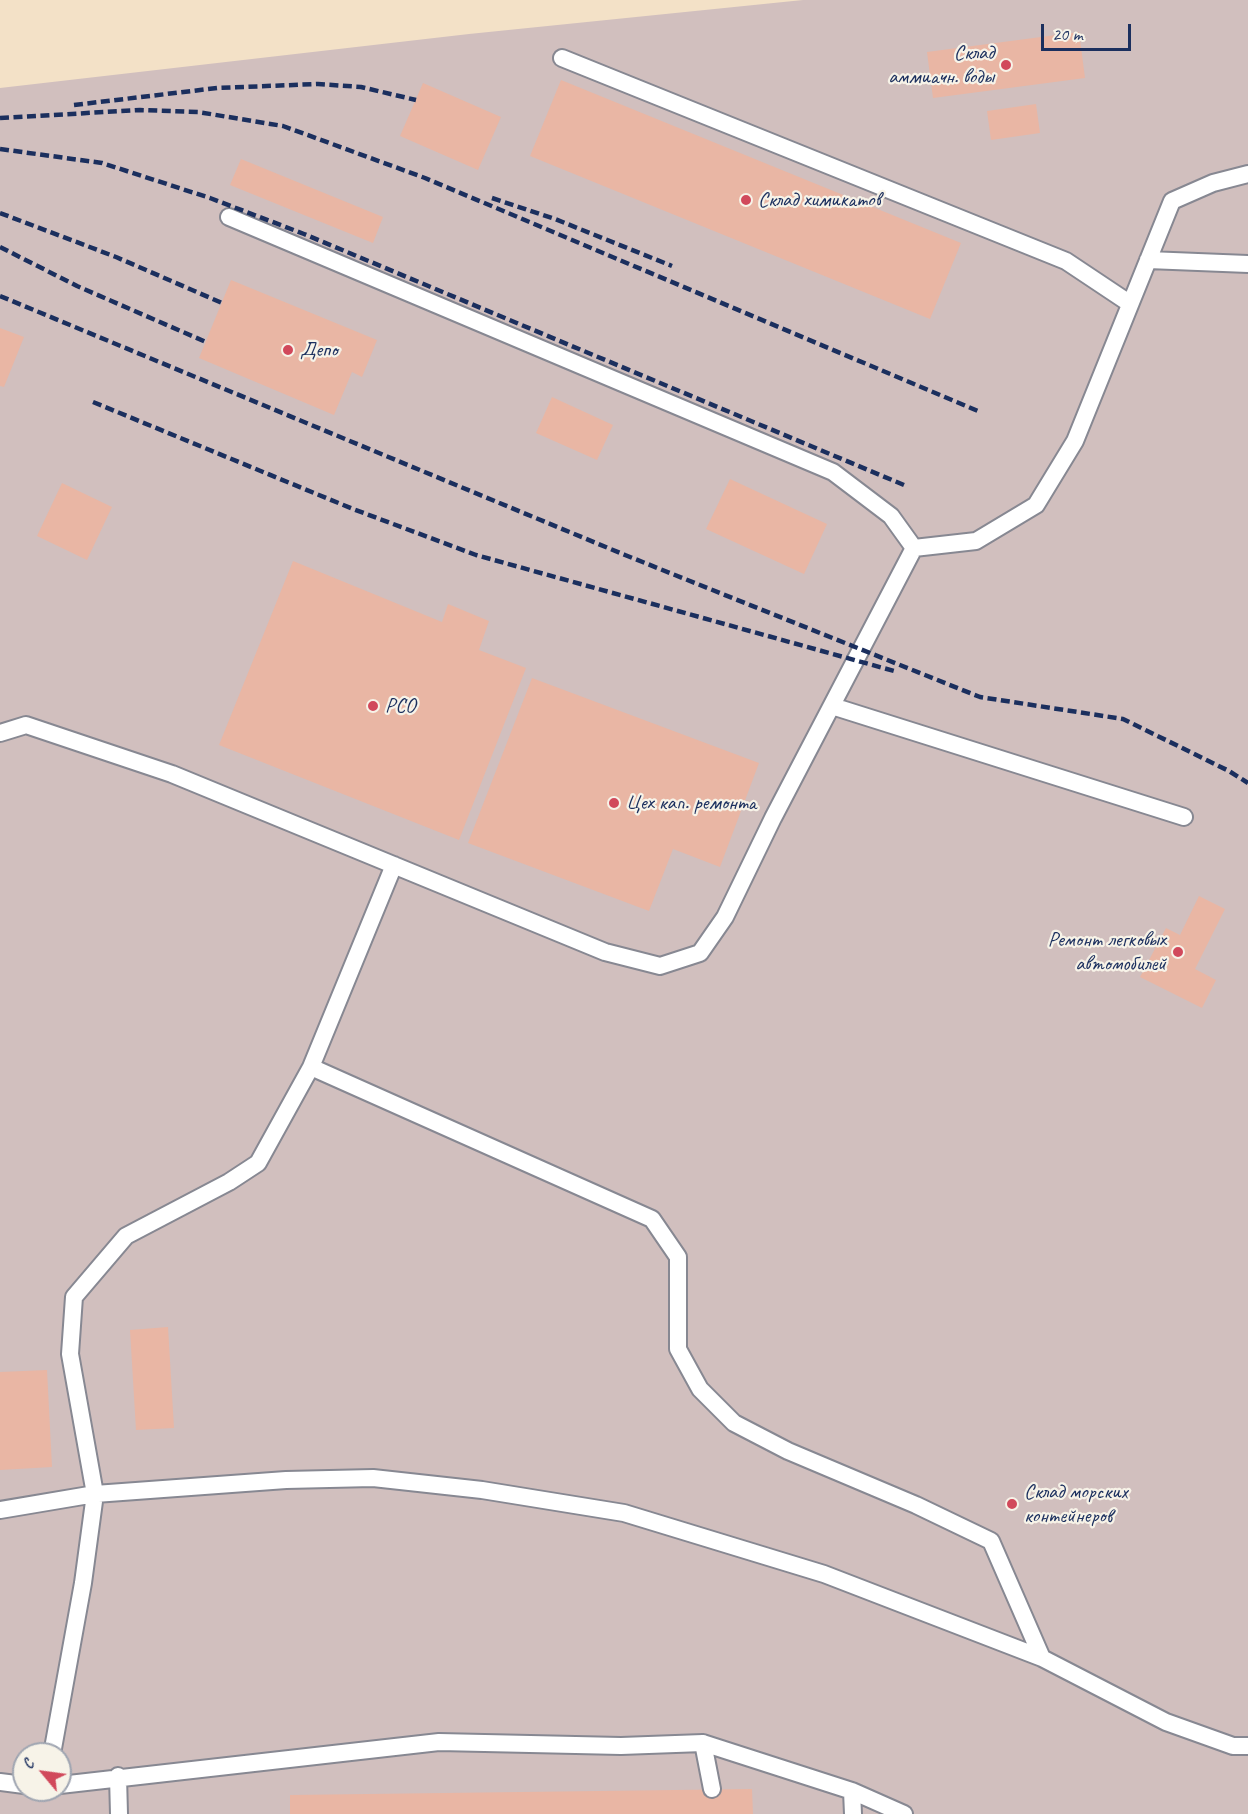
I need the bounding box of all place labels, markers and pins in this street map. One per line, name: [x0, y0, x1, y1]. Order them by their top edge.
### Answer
place label: Склад аммиачн. воды: [888, 40, 994, 90]
marker: Склад аммиачн. воды: [999, 58, 1013, 72]
place label: Склад химикатов: [758, 187, 880, 213]
marker: Склад химикатов: [739, 193, 753, 207]
place label: Депо: [300, 337, 338, 363]
marker: Депо: [281, 343, 295, 357]
place label: РСО: [385, 693, 415, 719]
marker: РСО: [366, 699, 380, 713]
place label: Цех кап. ремонта: [626, 790, 756, 816]
marker: Цех кап. ремонта: [607, 796, 621, 810]
place label: Ремонт легковых автомобилей: [1048, 927, 1166, 977]
marker: Ремонт легковых автомобилей: [1171, 945, 1185, 959]
place label: Склад морских контейнеров: [1024, 1479, 1128, 1529]
marker: Склад морских контейнеров: [1005, 1497, 1019, 1511]

